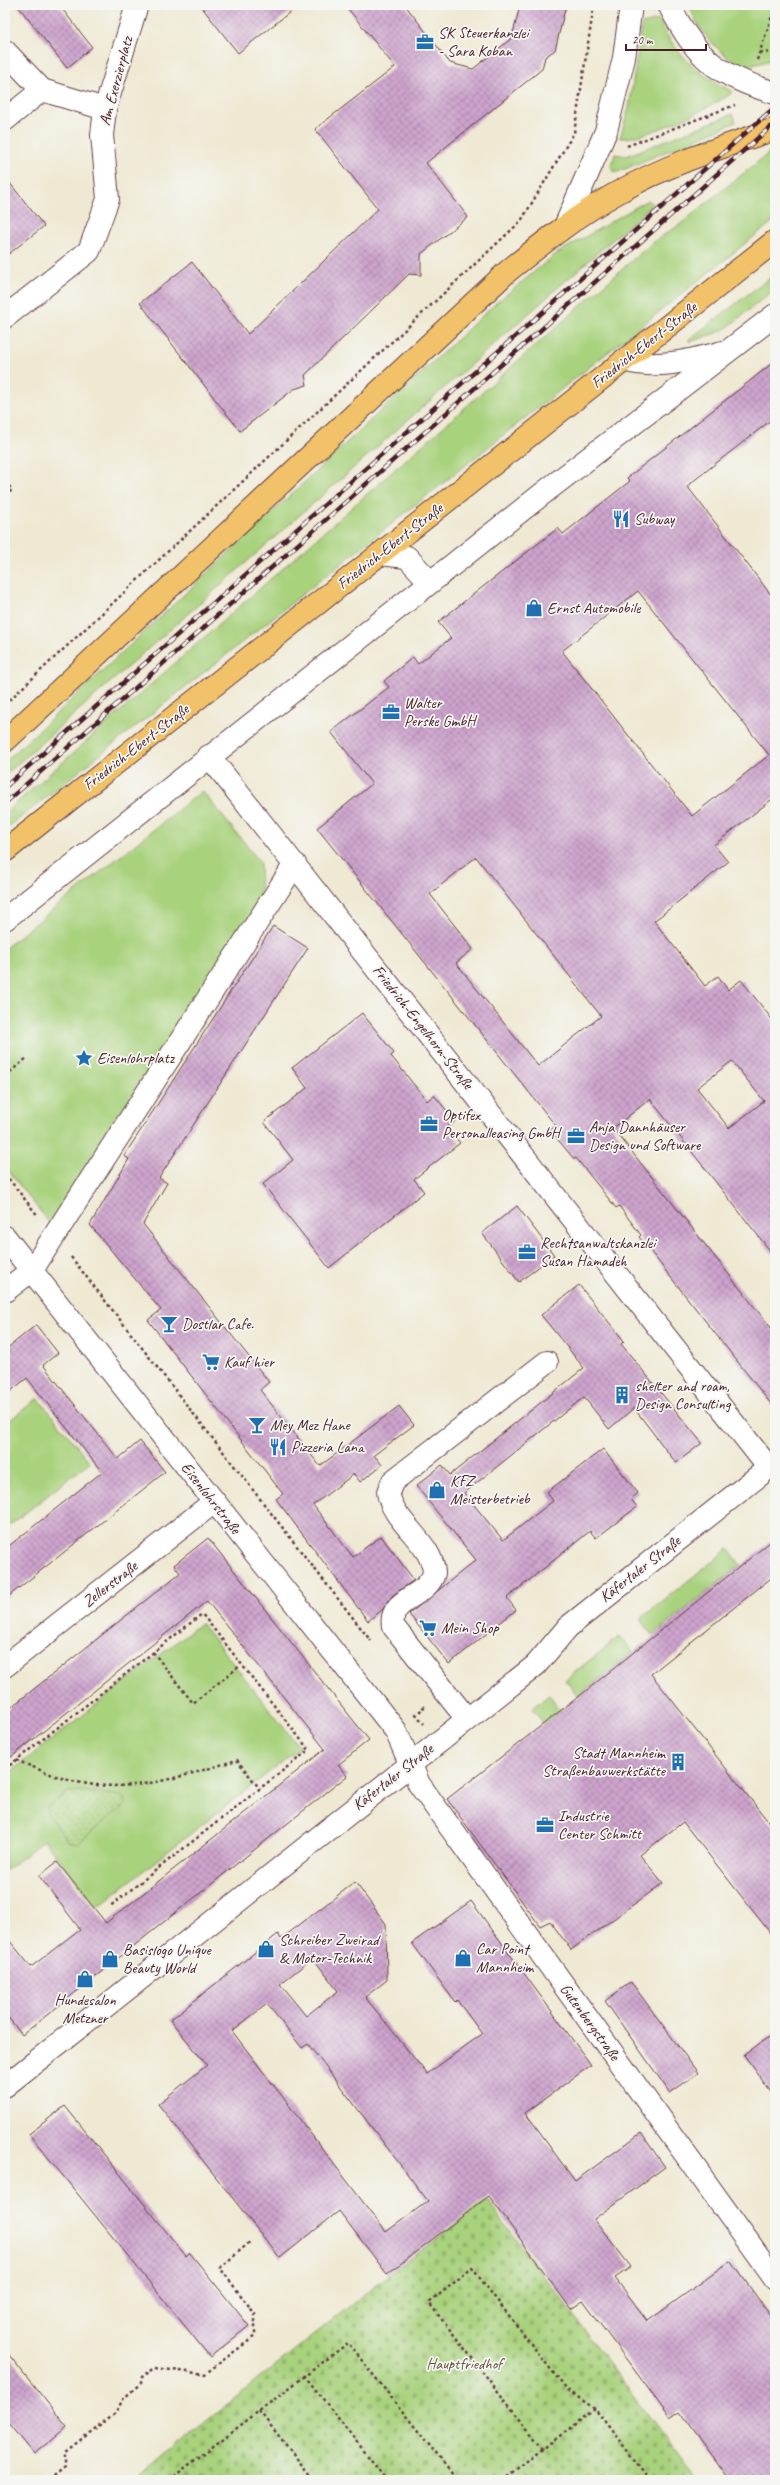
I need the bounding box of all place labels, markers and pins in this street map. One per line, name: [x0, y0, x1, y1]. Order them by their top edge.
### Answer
place label: SK Steuerkanzlei - Sara Koban: [438, 23, 531, 61]
office icon: SK Steuerkanzlei - Sara Koban: [415, 32, 435, 52]
restaurant icon: Subway: [611, 509, 631, 529]
place label: Subway: [634, 509, 676, 529]
shop icon: Ernst Automobile: [524, 598, 544, 618]
place label: Ernst Automobile: [547, 598, 642, 618]
place label: Walter Perske GmbH: [404, 693, 478, 731]
office icon: Walter Perske GmbH: [381, 702, 401, 722]
place icon: Eisenlohrplatz: [74, 1048, 94, 1068]
place label: Eisenlohrplatz: [97, 1048, 175, 1068]
place label: Optifex Personalleasing GmbH: [442, 1105, 563, 1143]
office icon: Optifex Personalleasing GmbH: [419, 1114, 439, 1134]
place label: Anja Dannhäuser Design und Software: [589, 1117, 702, 1155]
office icon: Anja Dannhäuser Design und Software: [566, 1126, 586, 1146]
place label: Rechtsanwaltskanzlei Susan Hamadeh: [540, 1233, 657, 1271]
office icon: Rechtsanwaltskanzlei Susan Hamadeh: [517, 1242, 537, 1262]
bar icon: Dostlar Cafe.: [159, 1314, 179, 1334]
place label: Dostlar Cafe.: [182, 1314, 255, 1334]
supermarket icon: Kauf hier: [201, 1352, 221, 1372]
place label: Kauf hier: [224, 1352, 275, 1372]
place label: shelter and roam, Design Consulting: [635, 1376, 732, 1414]
building icon: shelter and roam, Design Consulting: [612, 1385, 632, 1405]
bar icon: Mey Mez Hane: [247, 1415, 267, 1435]
place label: Mey Mez Hane: [270, 1415, 351, 1435]
restaurant icon: Pizzeria Lana: [268, 1437, 288, 1457]
place label: Pizzeria Lana: [291, 1437, 365, 1457]
place label: KFZ Meisterbetrieb: [450, 1471, 531, 1509]
shop icon: KFZ Meisterbetrieb: [427, 1480, 447, 1500]
supermarket icon: Mein Shop: [418, 1618, 438, 1638]
place label: Mein Shop: [441, 1618, 499, 1638]
place label: Stadt Mannheim Straßenbauwerkstätte: [542, 1743, 667, 1781]
building icon: Stadt Mannheim Straßenbauwerkstätte: [668, 1752, 688, 1772]
place label: Industrie Center Schmitt: [558, 1806, 643, 1844]
office icon: Industrie Center Schmitt: [535, 1815, 555, 1835]
place label: Schreiber Zweirad & Motor-Technik: [279, 1930, 381, 1968]
shop icon: Schreiber Zweirad & Motor-Technik: [256, 1939, 276, 1959]
place label: Car Point Mannheim: [476, 1939, 535, 1977]
place label: Basislogo Unique Beauty World: [123, 1940, 213, 1978]
shop icon: Car Point Mannheim: [453, 1948, 473, 1968]
shop icon: Basislogo Unique Beauty World: [100, 1949, 120, 1969]
shop icon: Hundesalon Metzner: [75, 1969, 95, 1989]
place label: Hundesalon Metzner: [54, 1990, 116, 2028]

